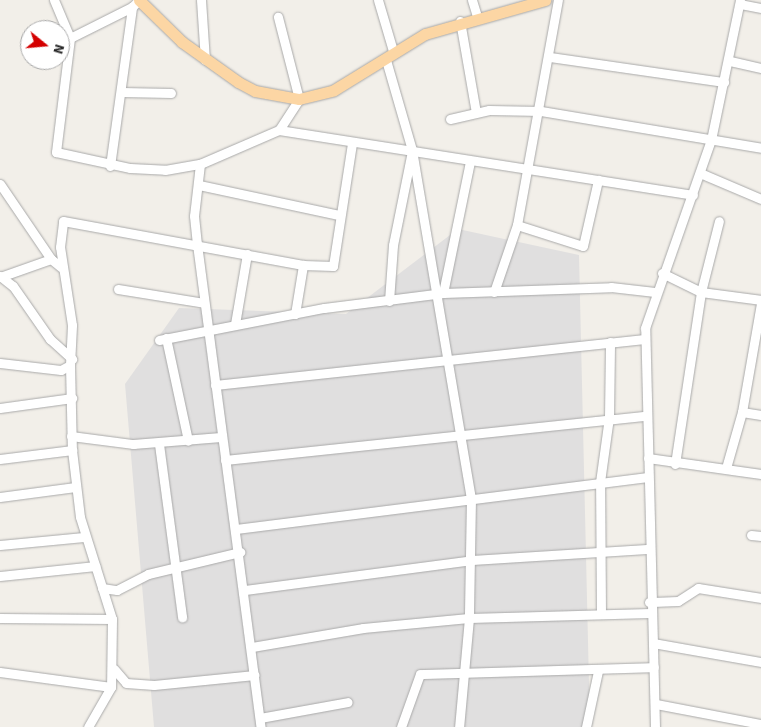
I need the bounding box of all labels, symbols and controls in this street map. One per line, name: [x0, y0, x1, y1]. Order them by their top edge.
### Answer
north arrow: [20, 20, 70, 70]
text: N: [47, 42, 69, 56]

